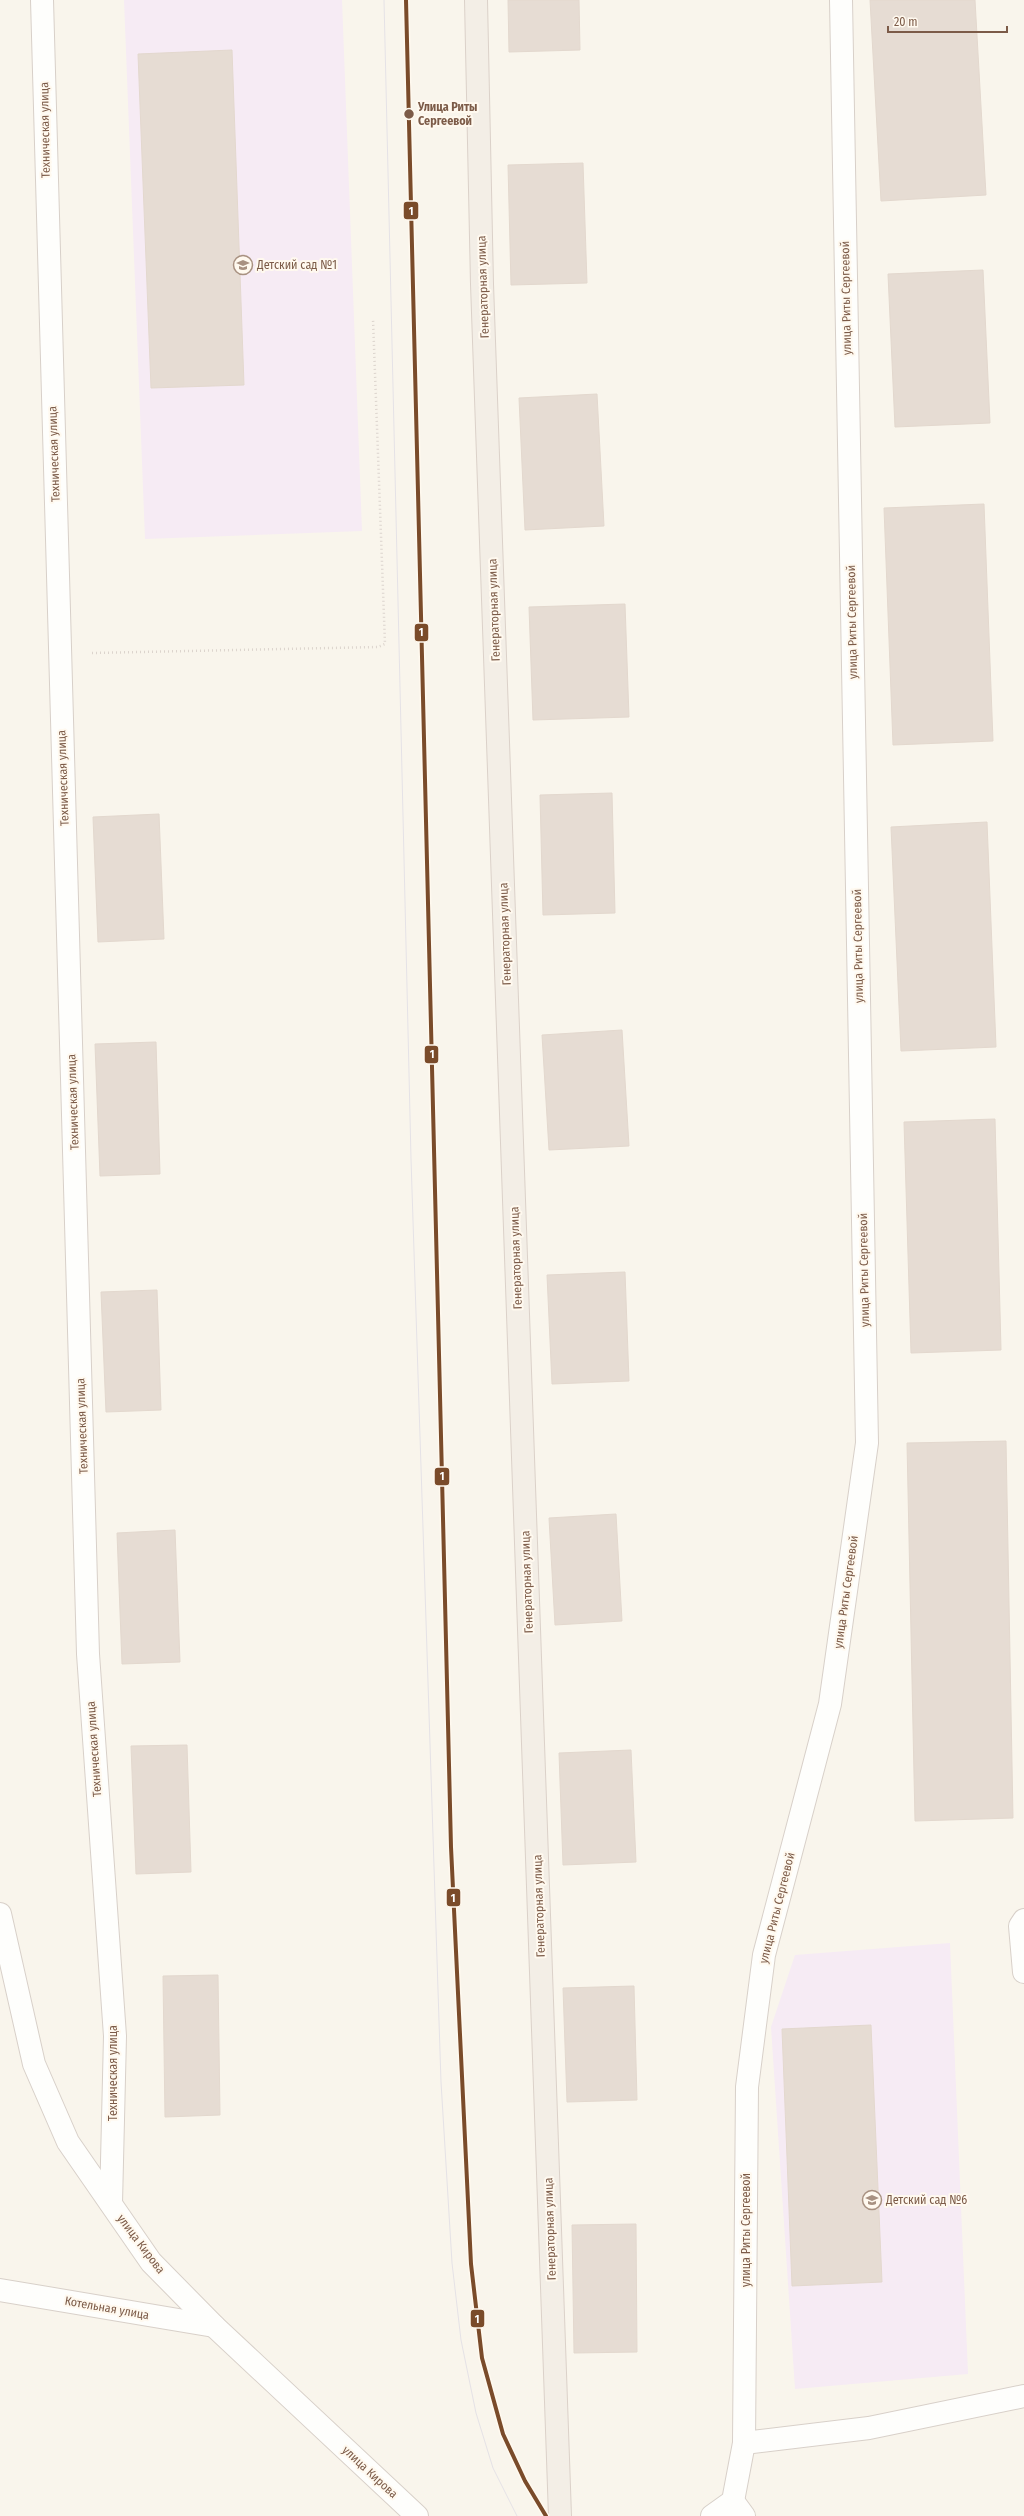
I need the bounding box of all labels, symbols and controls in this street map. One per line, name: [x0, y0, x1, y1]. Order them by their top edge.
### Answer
scale bar: [888, 8, 1007, 34]
text: 20 m: [894, 15, 918, 29]
street label: Техническая улица: [37, 82, 53, 178]
place label: Улица Риты Сергеевой: [417, 100, 477, 128]
marker: Улица Риты Сергеевой: [402, 107, 416, 121]
line badge: 1: [403, 201, 419, 220]
text: 1: [409, 205, 413, 218]
street label: Генераторная улица: [474, 235, 492, 339]
street label: улица Риты Сергеевой: [838, 241, 854, 355]
school or university icon: Детский сад №1: [232, 254, 254, 276]
place label: Детский сад №1: [256, 258, 337, 272]
street label: Техническая улица: [45, 406, 63, 502]
street label: Генераторная улица: [485, 558, 503, 662]
street label: улица Риты Сергеевой: [844, 565, 860, 679]
line badge: 1: [414, 623, 429, 642]
text: 1: [419, 626, 423, 639]
street label: Техническая улица: [54, 730, 72, 826]
street label: Генераторная улица: [496, 882, 514, 986]
street label: улица Риты Сергеевой: [850, 889, 866, 1003]
line badge: 1: [424, 1045, 439, 1064]
text: 1: [430, 1048, 434, 1061]
street label: Техническая улица: [64, 1054, 82, 1150]
street label: Генераторная улица: [507, 1206, 525, 1310]
street label: улица Риты Сергеевой: [856, 1213, 872, 1327]
street label: Техническая улица: [73, 1378, 91, 1474]
line badge: 1: [434, 1467, 450, 1486]
text: 1: [440, 1470, 444, 1483]
street label: Генераторная улица: [518, 1530, 536, 1634]
street label: улица Риты Сергеевой: [831, 1535, 861, 1649]
street label: Техническая улица: [84, 1701, 104, 1797]
street label: улица Риты Сергеевой: [756, 1851, 798, 1965]
street label: Генераторная улица: [530, 1854, 548, 1958]
line badge: 1: [446, 1888, 461, 1907]
text: 1: [451, 1892, 455, 1905]
street label: Техническая улица: [106, 2025, 120, 2121]
street label: улица Риты Сергеевой: [739, 2173, 753, 2287]
street label: Генераторная улица: [541, 2177, 559, 2281]
school or university icon: Детский сад №6: [861, 2189, 883, 2211]
place label: Детский сад №6: [885, 2193, 967, 2207]
street label: улица Кирова: [114, 2212, 168, 2276]
street label: Котельная улица: [64, 2294, 150, 2322]
line badge: 1: [470, 2309, 485, 2328]
text: 1: [475, 2313, 479, 2326]
street label: улица Кирова: [340, 2443, 401, 2501]

